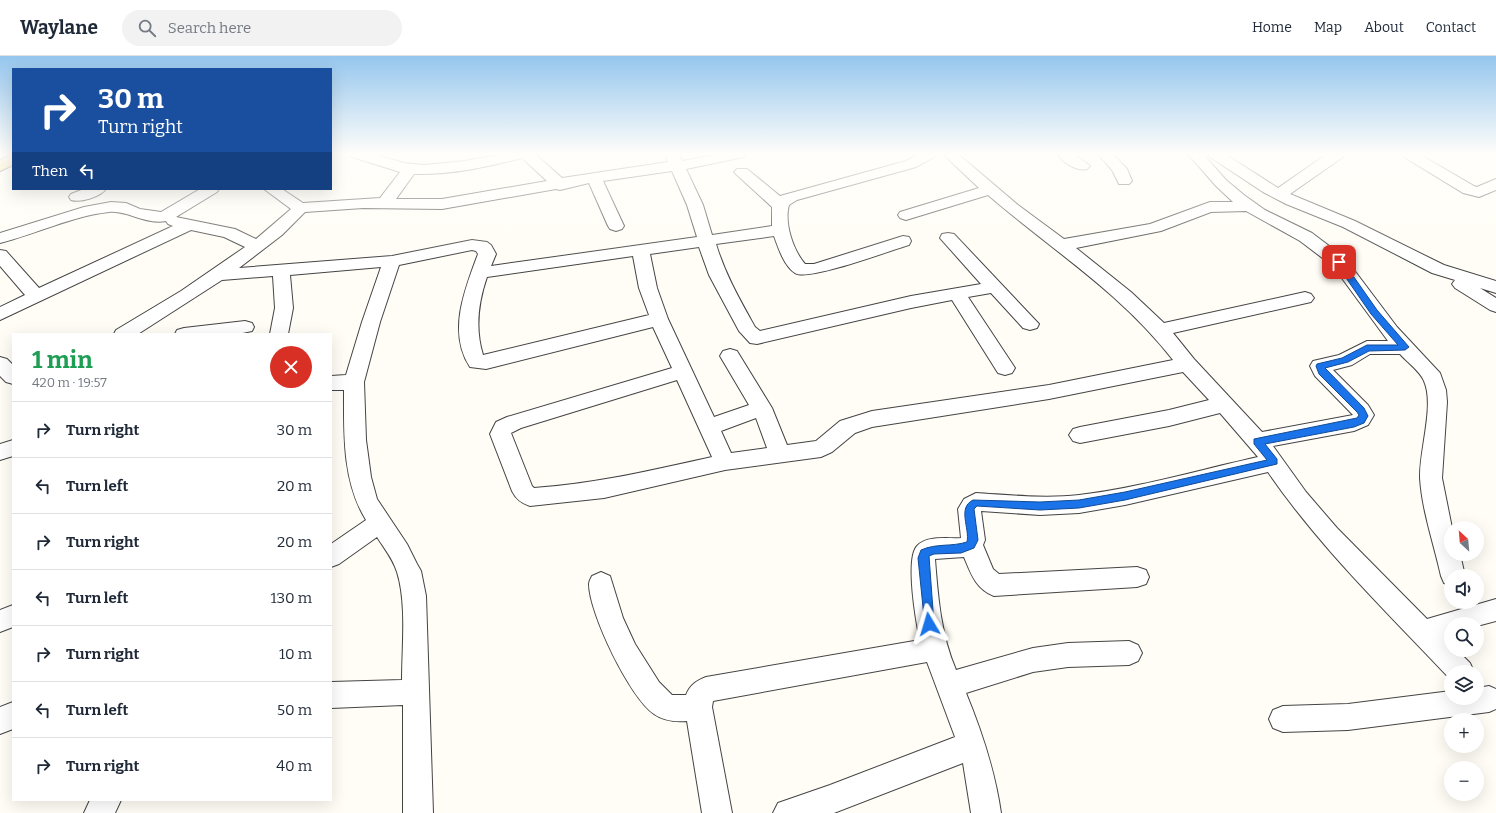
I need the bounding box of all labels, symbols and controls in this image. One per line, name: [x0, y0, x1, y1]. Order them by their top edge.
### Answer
search box: [122, 10, 402, 46]
text: Waylane: [20, 16, 98, 39]
icon: search: [136, 17, 158, 39]
text: Search here: [168, 19, 251, 37]
text: Home: [1252, 19, 1292, 36]
text: Map: [1314, 19, 1342, 36]
text: About: [1364, 19, 1404, 36]
text: Contact: [1426, 19, 1476, 36]
text: 30 m: [98, 82, 164, 115]
icon: right: [32, 84, 84, 136]
text: Turn right: [98, 116, 183, 138]
icon: left: [76, 160, 98, 182]
text: Then: [32, 162, 68, 180]
pin: [1322, 245, 1356, 279]
icon: arrive: [1328, 251, 1350, 273]
text: 1 min: [32, 346, 93, 374]
button: close: [270, 346, 312, 388]
text: 420 m · 19:57: [32, 375, 107, 390]
icon: right: [32, 419, 54, 441]
text: Turn right: [66, 421, 139, 439]
text: 30 m: [277, 421, 312, 439]
icon: left: [32, 475, 54, 497]
text: Turn left: [66, 477, 128, 495]
text: 20 m: [277, 477, 312, 495]
north arrow: [1444, 521, 1484, 561]
map controls: [1444, 521, 1484, 801]
icon: right: [32, 531, 54, 553]
text: Turn right: [66, 533, 139, 551]
text: 20 m: [277, 533, 312, 551]
button: sound: [1444, 569, 1484, 609]
icon: left: [32, 587, 54, 609]
text: Turn left: [66, 589, 128, 607]
text: 130 m: [270, 589, 312, 607]
position arrow: [908, 603, 950, 645]
button: search: [1444, 617, 1484, 657]
icon: right: [32, 643, 54, 665]
text: Turn right: [66, 645, 139, 663]
text: 10 m: [279, 645, 312, 663]
button: layers: [1444, 665, 1484, 705]
icon: left: [32, 699, 54, 721]
text: Turn left: [66, 701, 128, 719]
text: 50 m: [277, 701, 312, 719]
button: +: [1444, 713, 1484, 753]
icon: right: [32, 755, 54, 777]
text: Turn right: [66, 757, 139, 775]
text: 40 m: [276, 757, 312, 775]
button: −: [1444, 761, 1484, 801]

